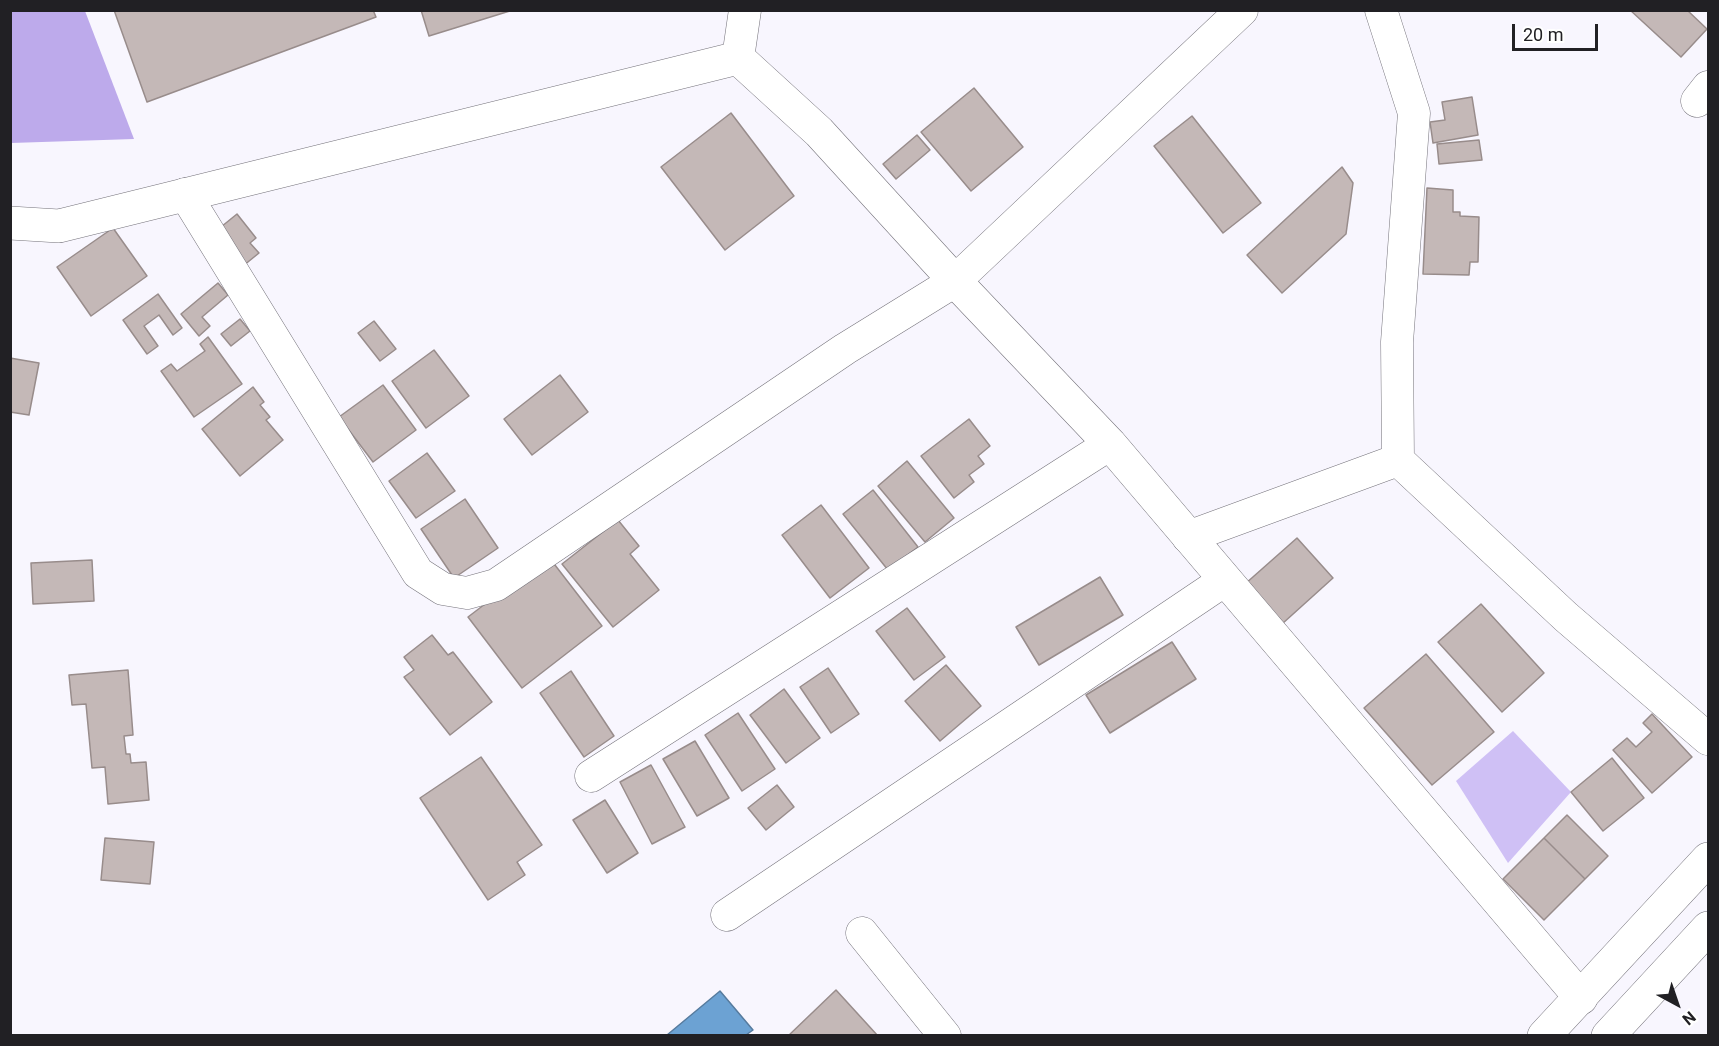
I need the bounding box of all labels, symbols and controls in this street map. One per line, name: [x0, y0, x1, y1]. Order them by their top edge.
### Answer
scale bar: [1515, 12, 1600, 50]
text: 20 m: [1523, 24, 1563, 45]
north arrow: [1647, 974, 1707, 1034]
text: N: [1678, 1007, 1699, 1029]

